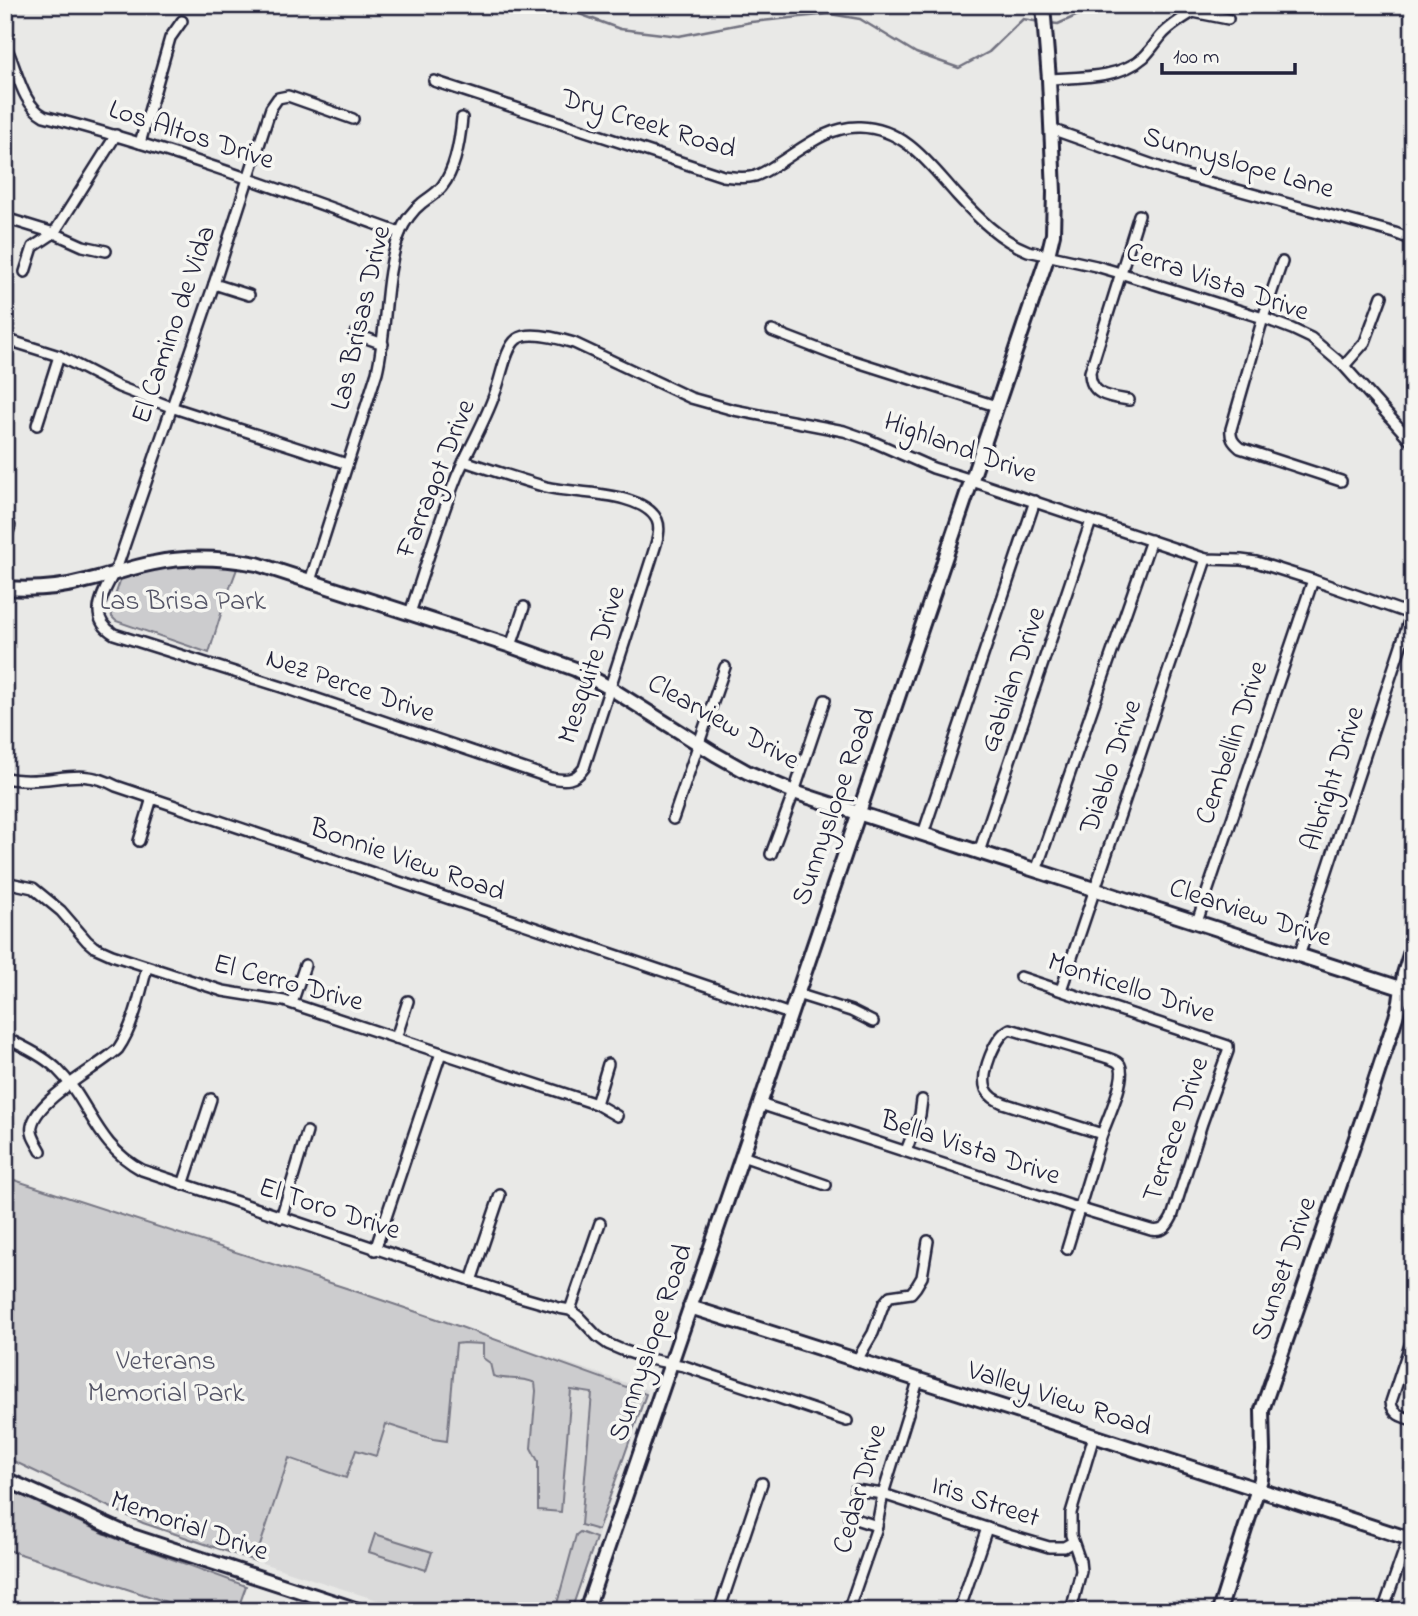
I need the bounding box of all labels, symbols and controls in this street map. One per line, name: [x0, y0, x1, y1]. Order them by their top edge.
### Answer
scale bar: [1162, 32, 1296, 76]
text: 100 m: [1173, 43, 1219, 73]
street label: Dry Creek Road: [554, 79, 741, 171]
street label: Los Altos Drive: [103, 90, 279, 182]
street label: Sunnyslope Lane: [1138, 117, 1339, 211]
street label: El Camino de Vida: [122, 220, 228, 430]
street label: Las Brisas Drive: [321, 221, 403, 414]
street label: Cerra Vista Drive: [1120, 232, 1315, 334]
street label: Farragot Drive: [386, 393, 488, 565]
street label: Highland Drive: [877, 402, 1043, 496]
street label: Mesquite Drive: [548, 580, 638, 749]
park label: Las Brisa Park: [100, 582, 267, 623]
street label: Gabilan Drive: [970, 601, 1058, 758]
street label: Nez Perce Drive: [260, 639, 440, 735]
street label: Cembellin Drive: [1186, 655, 1280, 830]
street label: Clearview Drive: [639, 664, 807, 782]
street label: Diablo Drive: [1070, 694, 1154, 841]
street label: Albright Drive: [1291, 701, 1377, 857]
street label: Sunnyslope Road: [782, 703, 888, 911]
street label: Bonnie View Road: [303, 808, 510, 914]
street label: Clearview Drive: [1163, 868, 1337, 960]
street label: Monticello Drive: [1042, 943, 1221, 1036]
street label: El Cerro Drive: [208, 944, 368, 1024]
street label: Terrace Drive: [1133, 1051, 1221, 1208]
street label: Bella Vista Drive: [874, 1100, 1066, 1197]
street label: El Toro Drive: [253, 1168, 406, 1252]
street label: Sunset Drive: [1241, 1191, 1329, 1346]
street label: Sunnyslope Road: [599, 1239, 705, 1447]
park label: Veterans Memorial Park: [88, 1342, 245, 1415]
street label: Valley View Road: [961, 1351, 1157, 1449]
street label: Cedar Drive: [823, 1419, 899, 1559]
street label: Iris Street: [925, 1466, 1045, 1540]
street label: Memorial Drive: [104, 1481, 274, 1573]

